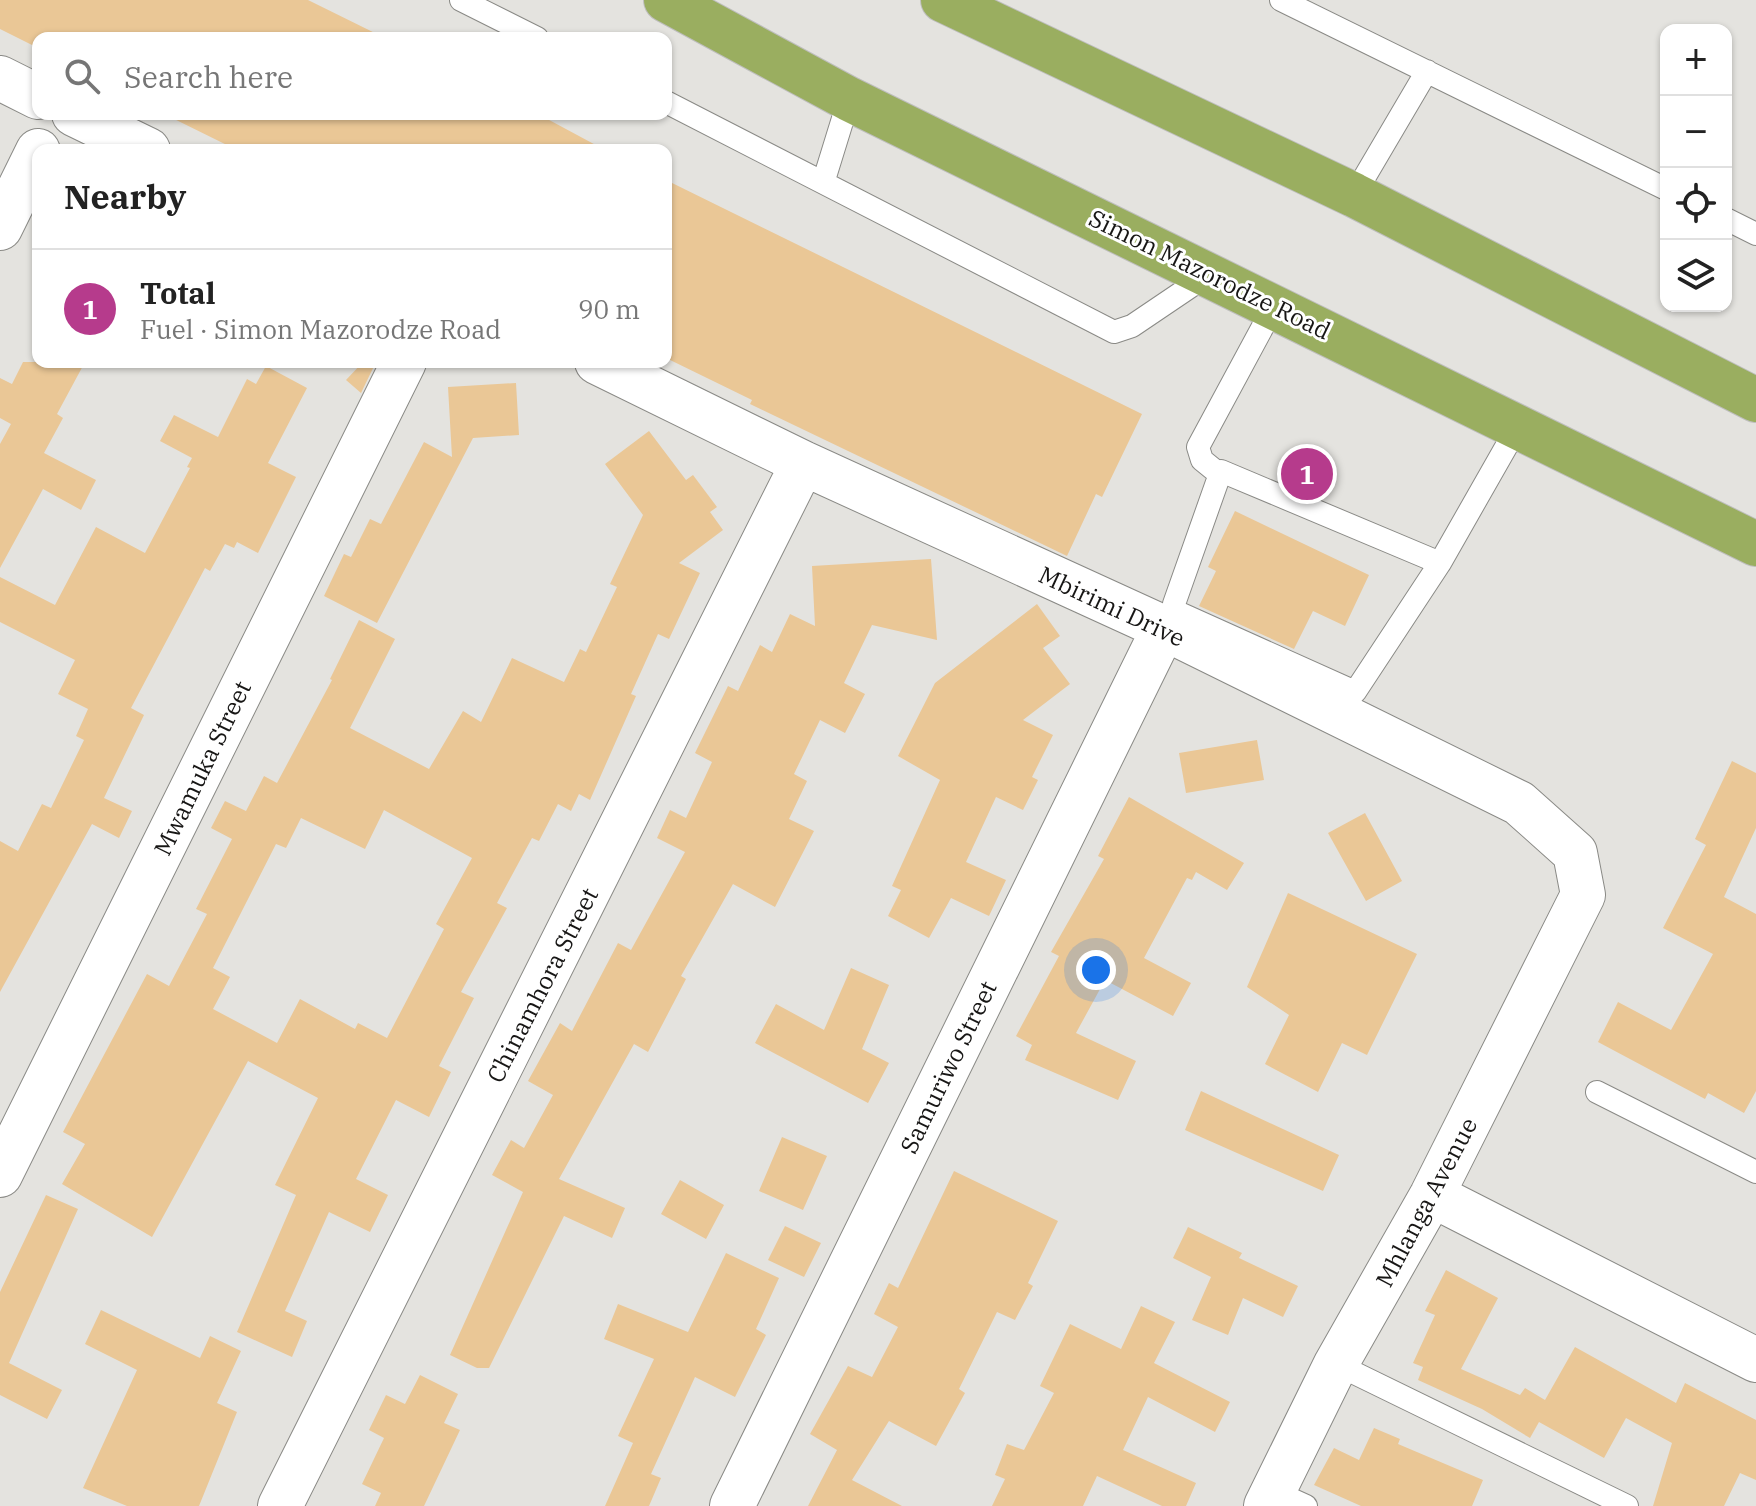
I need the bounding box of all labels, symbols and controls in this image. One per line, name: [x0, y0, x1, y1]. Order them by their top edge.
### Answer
map controls: [1660, 24, 1732, 312]
button: +: [1660, 24, 1732, 96]
search box: [32, 32, 672, 120]
icon: search: [60, 54, 104, 98]
text: Search here: [124, 57, 293, 96]
button: −: [1660, 96, 1732, 168]
button: locate: [1660, 168, 1732, 240]
text: Nearby: [64, 174, 186, 218]
street label: Simon Mazorodze Road: [1084, 202, 1336, 346]
button: layers: [1660, 240, 1732, 312]
text: Total: [140, 273, 216, 312]
text: 1: [82, 292, 98, 326]
text: 90 m: [578, 292, 640, 326]
text: Fuel · Simon Mazorodze Road: [140, 312, 501, 346]
pin: 1: [1281, 444, 1333, 504]
street label: Mbirimi Drive: [1034, 558, 1190, 654]
street label: Mwamuka Street: [146, 675, 258, 861]
street label: Chinamhora Street: [479, 882, 605, 1088]
your location: [1076, 950, 1116, 990]
street label: Samuriwo Street: [892, 975, 1004, 1159]
street label: Mhlanga Avenue: [1368, 1112, 1484, 1292]

